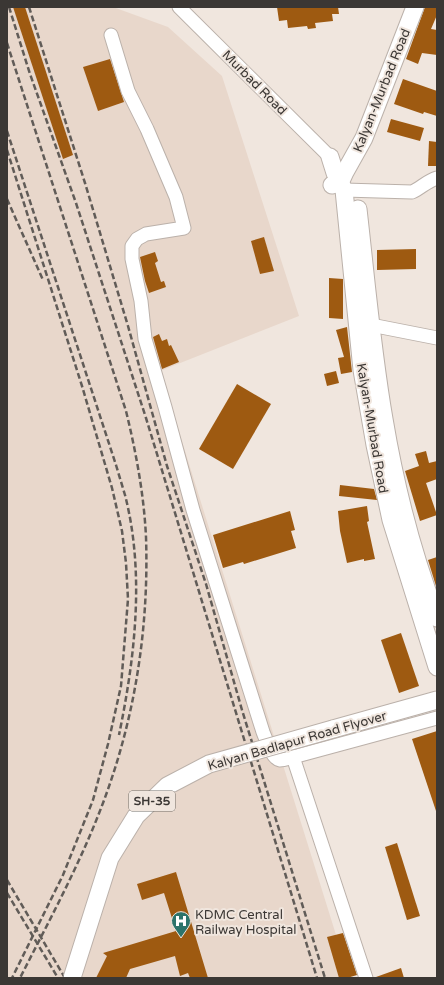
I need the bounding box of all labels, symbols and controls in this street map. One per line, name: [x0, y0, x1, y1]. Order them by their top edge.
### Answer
street label: Kalyan-Murbad Road: [350, 26, 414, 154]
street label: Murbad Road: [219, 47, 290, 118]
street label: Kalyan-Murbad Road: [353, 362, 391, 494]
street label: Kalyan Badlapur Road Flyover: [206, 708, 389, 774]
road number: SH-35: [129, 791, 175, 811]
place label: KDMC Central Railway Hospital: [195, 907, 297, 938]
hospital icon: KDMC Central Railway Hospital: [170, 910, 192, 938]

